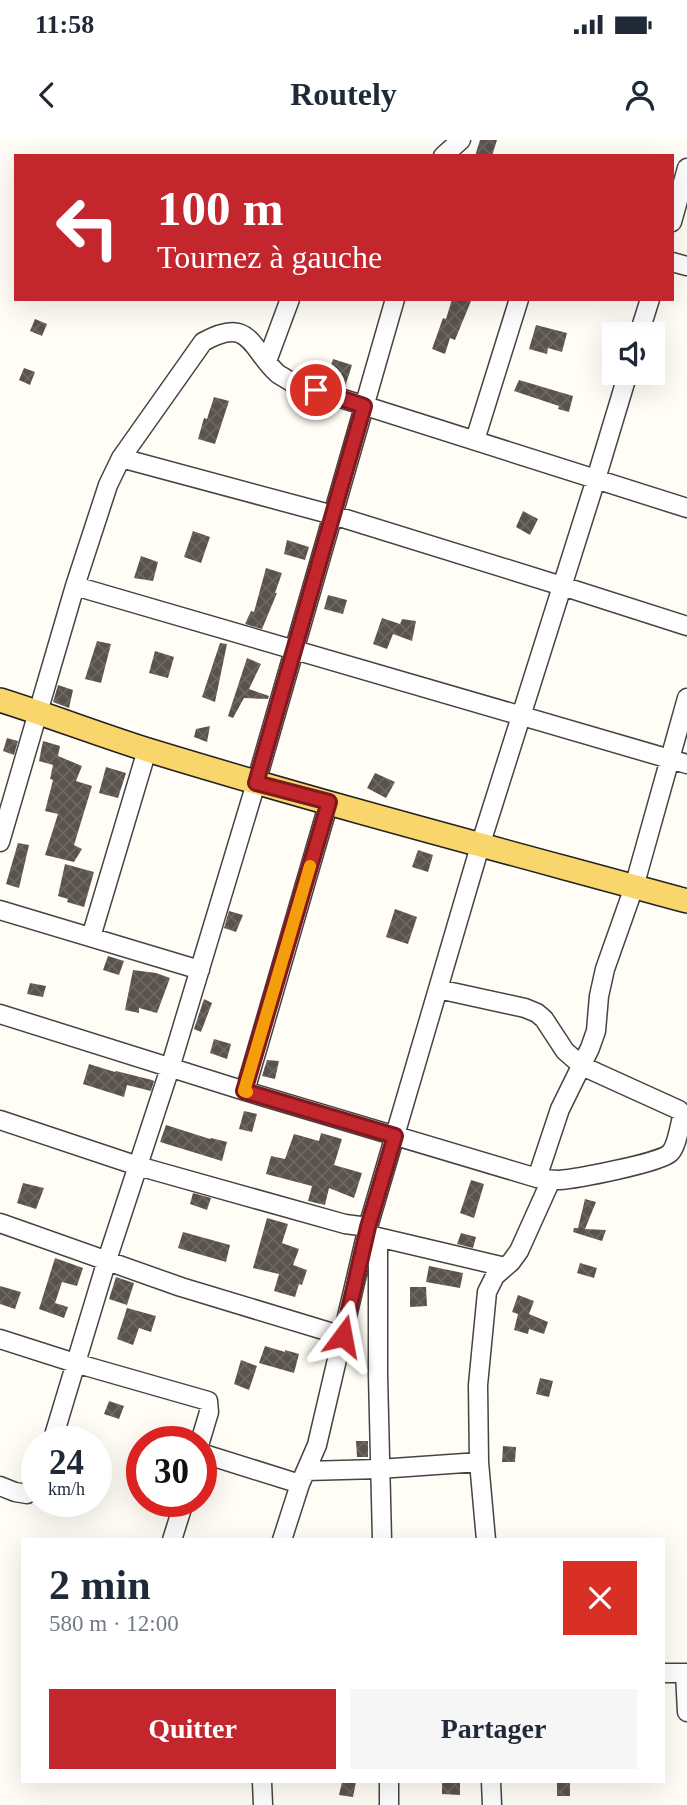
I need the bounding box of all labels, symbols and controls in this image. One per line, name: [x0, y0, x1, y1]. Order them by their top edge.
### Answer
text: 11:58: [35, 10, 94, 39]
icon: back: [28, 76, 66, 114]
text: Routely: [290, 76, 397, 112]
icon: person: [621, 76, 659, 114]
text: 100 m: [157, 181, 284, 236]
icon: left: [42, 182, 133, 273]
text: Tournez à gauche: [157, 239, 382, 275]
map controls: [602, 322, 665, 385]
button: sound: [602, 322, 665, 385]
pin: [286, 360, 346, 420]
icon: arrive: [297, 371, 335, 409]
position arrow: [306, 1299, 380, 1373]
speed limit sign: 30: [126, 1426, 217, 1517]
text: 24: [49, 1443, 84, 1482]
text: km/h: [48, 1479, 85, 1499]
button: close: [563, 1561, 637, 1635]
text: 2 min: [49, 1562, 151, 1608]
text: 580 m · 12:00: [49, 1611, 179, 1636]
button: Quitter: [49, 1689, 336, 1769]
button: Partager: [350, 1689, 637, 1769]

